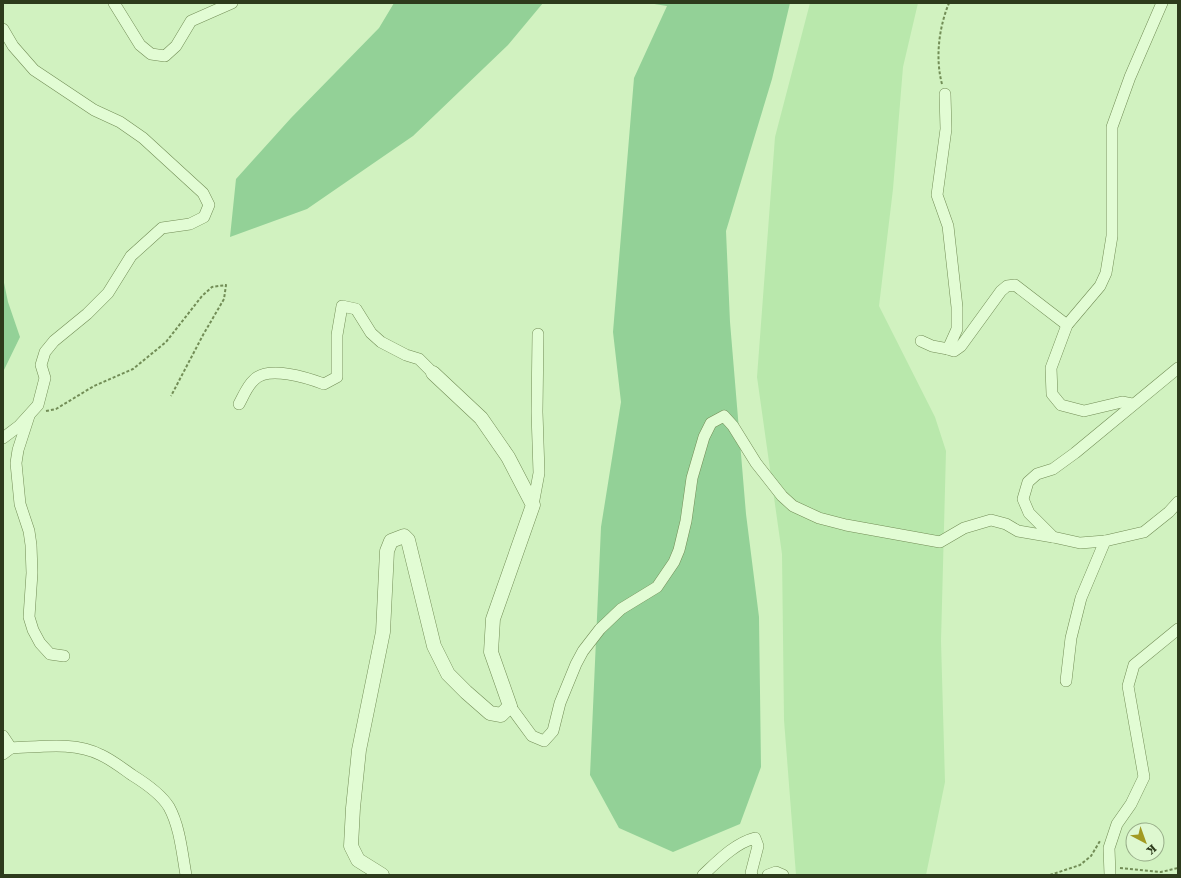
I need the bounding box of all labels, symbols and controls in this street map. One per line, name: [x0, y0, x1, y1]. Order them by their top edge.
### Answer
north arrow: [1125, 822, 1165, 862]
text: K: [1143, 841, 1159, 857]

